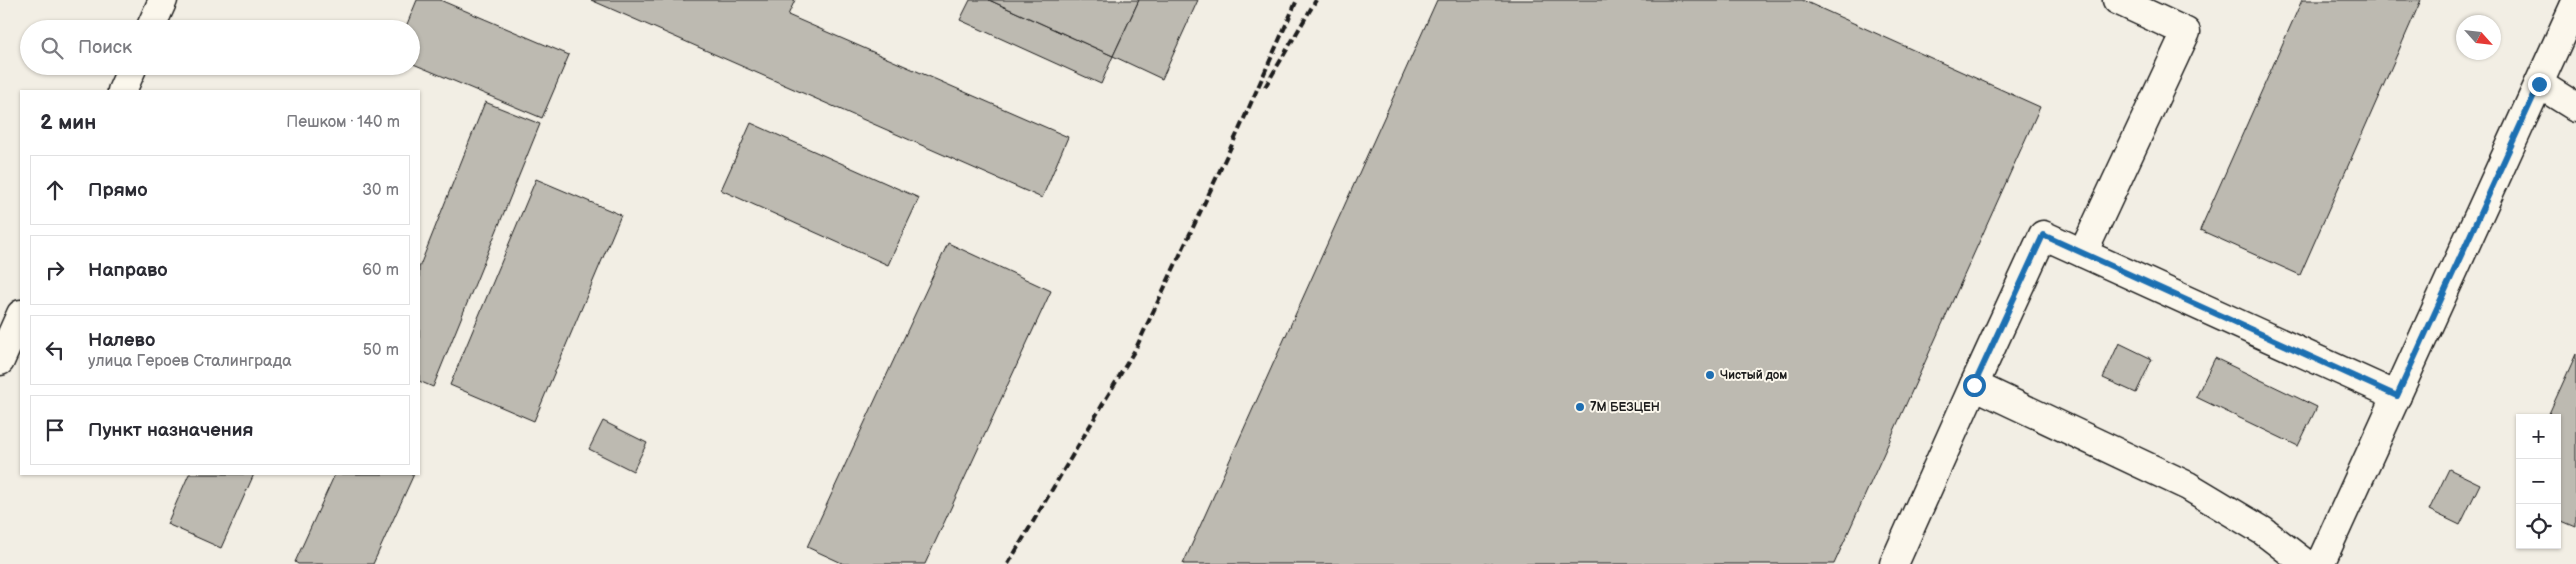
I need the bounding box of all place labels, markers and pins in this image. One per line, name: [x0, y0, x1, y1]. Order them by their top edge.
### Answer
place label: Чистый дом: [1720, 368, 1787, 383]
marker: Чистый дом: [1704, 369, 1716, 381]
place label: 7М БЕЗЦЕН: [1590, 400, 1660, 415]
marker: 7М БЕЗЦЕН: [1574, 401, 1586, 413]

